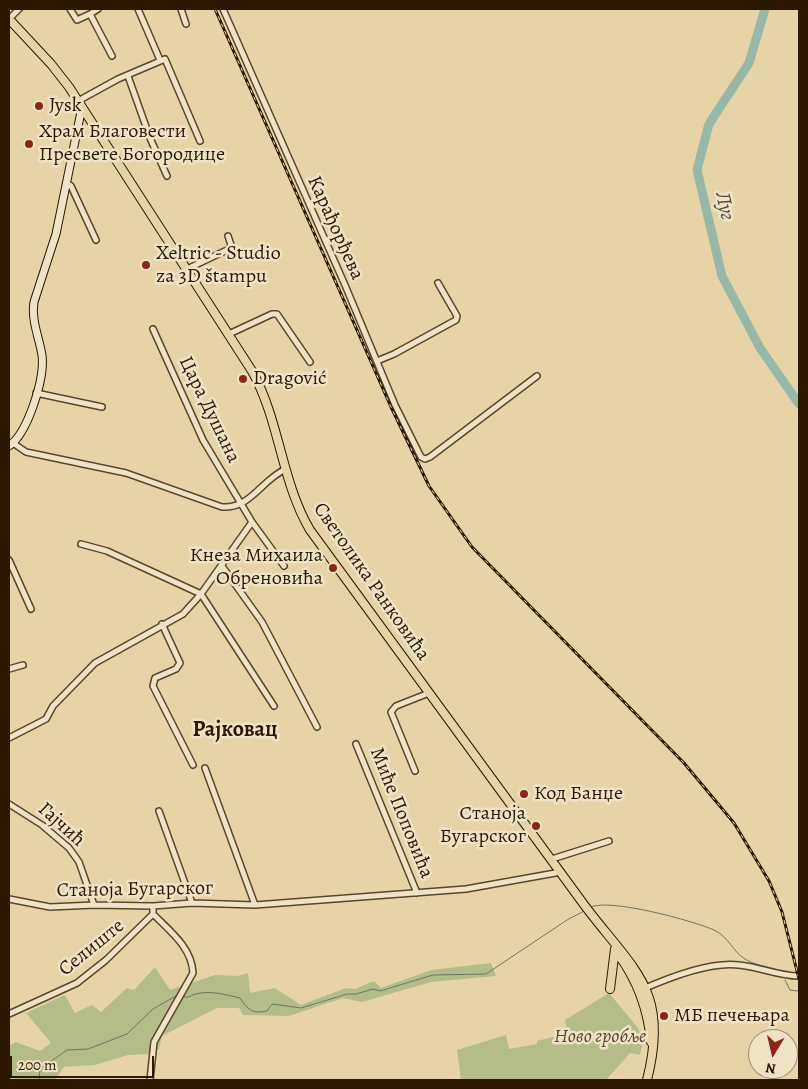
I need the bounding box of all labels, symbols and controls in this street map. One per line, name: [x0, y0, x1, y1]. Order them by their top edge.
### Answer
place label: Jysk: [49, 94, 82, 118]
marker: Jysk: [33, 100, 45, 112]
place label: Храм Благовести Пресвете Богородице: [39, 120, 225, 167]
marker: Храм Благовести Пресвете Богородице: [23, 138, 35, 150]
street label: Карађорђева: [301, 172, 369, 284]
water label: Луг: [709, 189, 739, 223]
place label: Xeltric - Studio za 3D štampu: [156, 242, 281, 289]
marker: Xeltric - Studio za 3D štampu: [140, 259, 152, 271]
street label: Цара Душана: [173, 353, 245, 467]
place label: Dragović: [253, 367, 327, 391]
marker: Dragović: [237, 373, 249, 385]
street label: Светолика Ранковића: [307, 498, 435, 666]
place label: Кнеза Михаила Обреновића: [190, 544, 323, 591]
marker: Кнеза Михаила Обреновића: [327, 562, 339, 574]
district label: Рајковац: [192, 718, 278, 744]
street label: Миће Поповића: [364, 744, 438, 882]
place label: Код Банџе: [534, 782, 623, 806]
marker: Код Банџе: [518, 788, 530, 800]
street label: Гајчић: [33, 798, 89, 852]
place label: Станоја Бугарског: [440, 802, 526, 849]
marker: Станоја Бугарског: [530, 820, 542, 832]
street label: Станоја Бугарског: [56, 877, 214, 903]
street label: Селиште: [54, 914, 130, 982]
place label: МБ печењара: [674, 1004, 790, 1028]
marker: МБ печењара: [658, 1010, 670, 1022]
park label: Ново гробље: [554, 1025, 646, 1049]
north arrow: [748, 1029, 798, 1079]
scale bar: [12, 1046, 156, 1078]
text: 200 m: [18, 1055, 57, 1075]
text: N: [764, 1058, 777, 1079]

